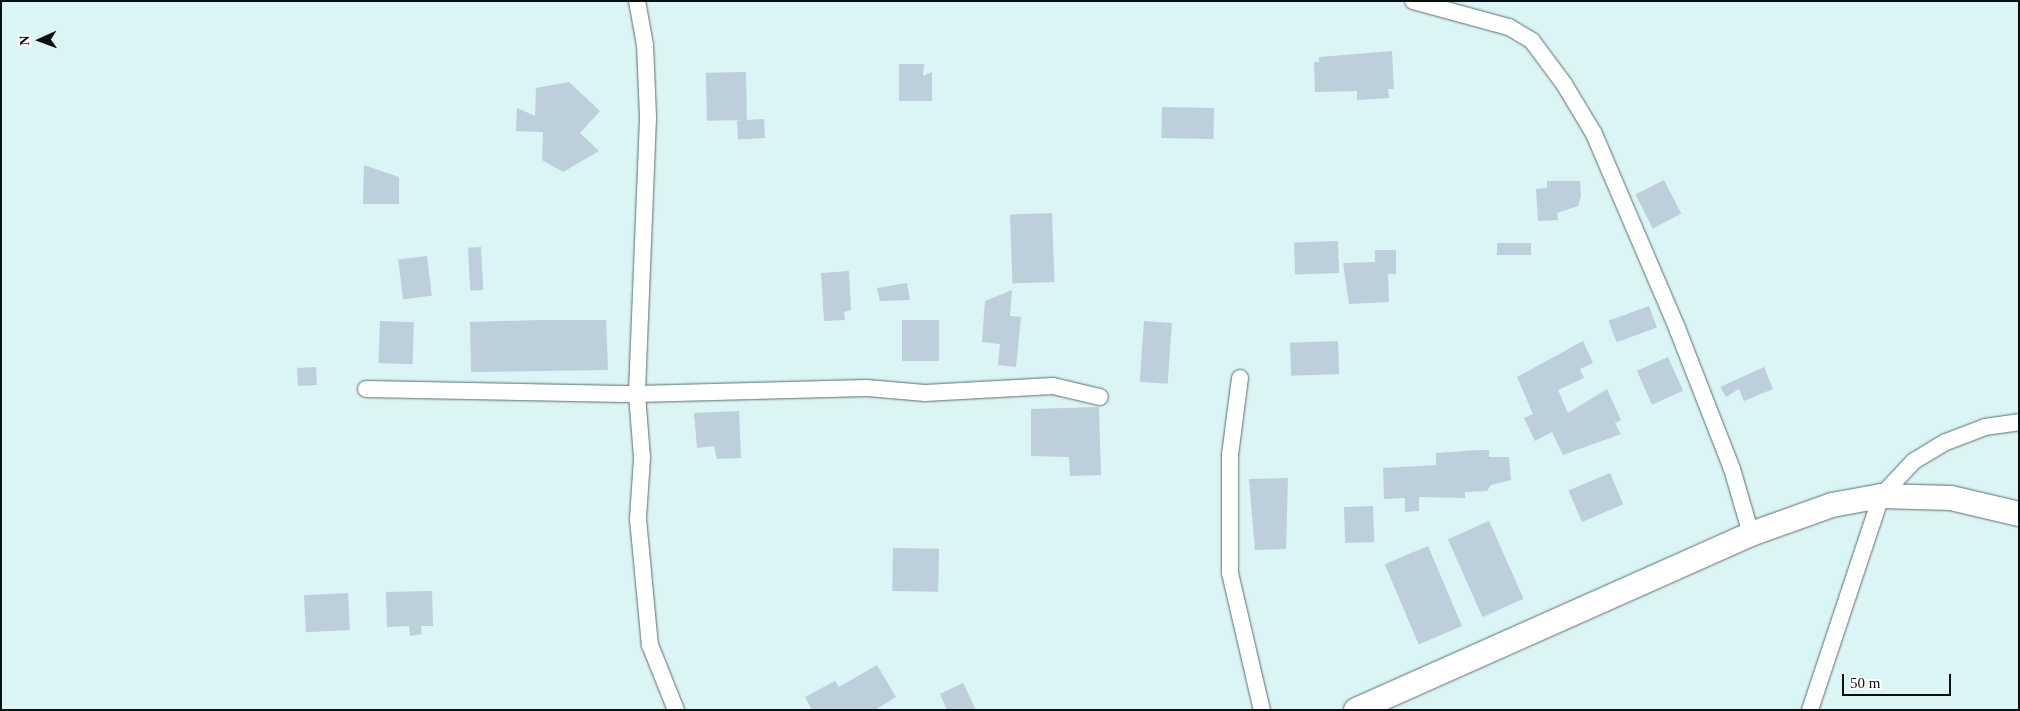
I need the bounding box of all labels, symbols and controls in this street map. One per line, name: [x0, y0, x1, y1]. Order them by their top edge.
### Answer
north arrow: [15, 15, 65, 65]
text: N: [17, 35, 32, 46]
scale bar: [1845, 664, 1954, 696]
text: 50 m: [1850, 675, 1880, 691]

